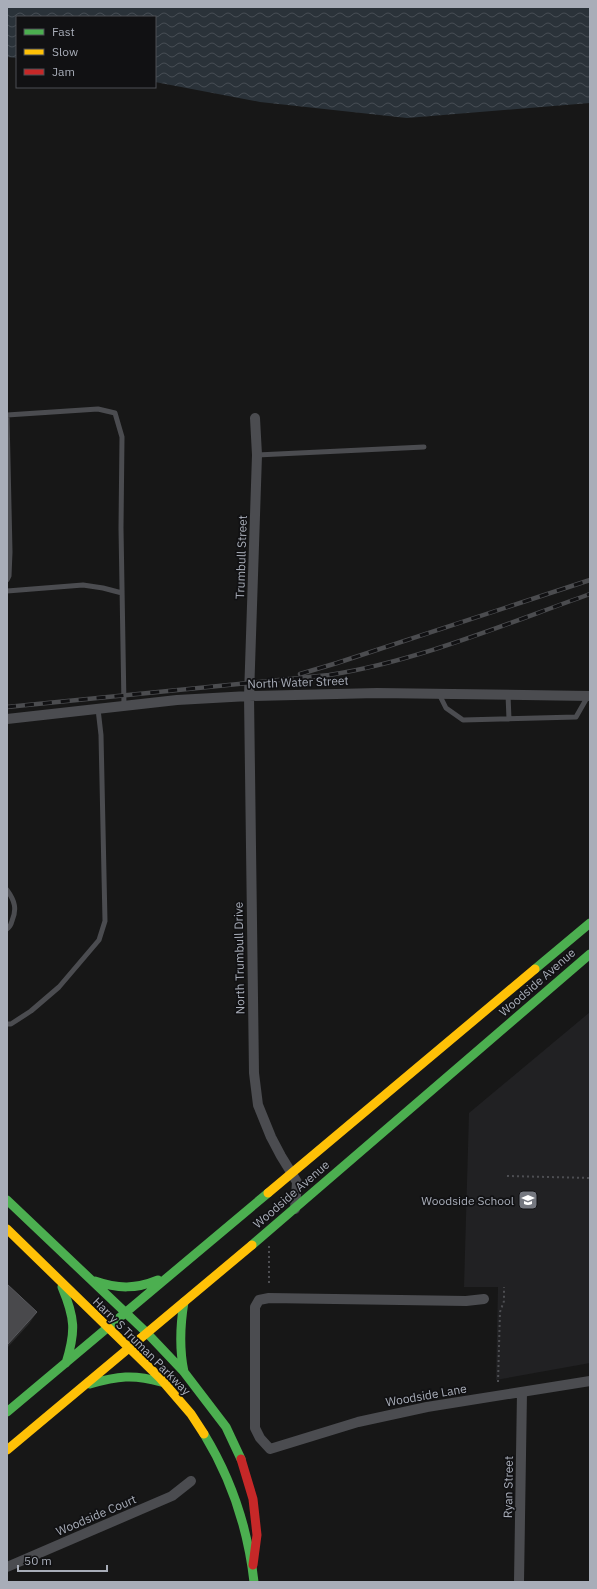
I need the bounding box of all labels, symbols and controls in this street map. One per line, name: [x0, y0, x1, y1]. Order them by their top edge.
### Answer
legend: [16, 16, 156, 88]
text: Fast: [52, 24, 75, 39]
text: Slow: [52, 44, 78, 59]
text: Jam: [52, 64, 75, 79]
street label: Trumbull Street: [232, 515, 250, 599]
street label: North Water Street: [247, 673, 349, 691]
street label: North Trumbull Drive: [231, 901, 247, 1014]
street label: Woodside Avenue: [496, 945, 579, 1019]
street label: Woodside Avenue: [250, 1157, 333, 1231]
school or university icon: Woodside School: [517, 1189, 539, 1211]
place label: Woodside School: [421, 1193, 514, 1208]
street label: Harry S Truman Parkway: [90, 1294, 194, 1398]
street label: Woodside Lane: [384, 1380, 468, 1410]
street label: Ryan Street: [500, 1456, 516, 1518]
street label: Woodside Court: [54, 1491, 138, 1539]
scale bar: [18, 1547, 107, 1573]
text: 50 m: [24, 1553, 52, 1568]

